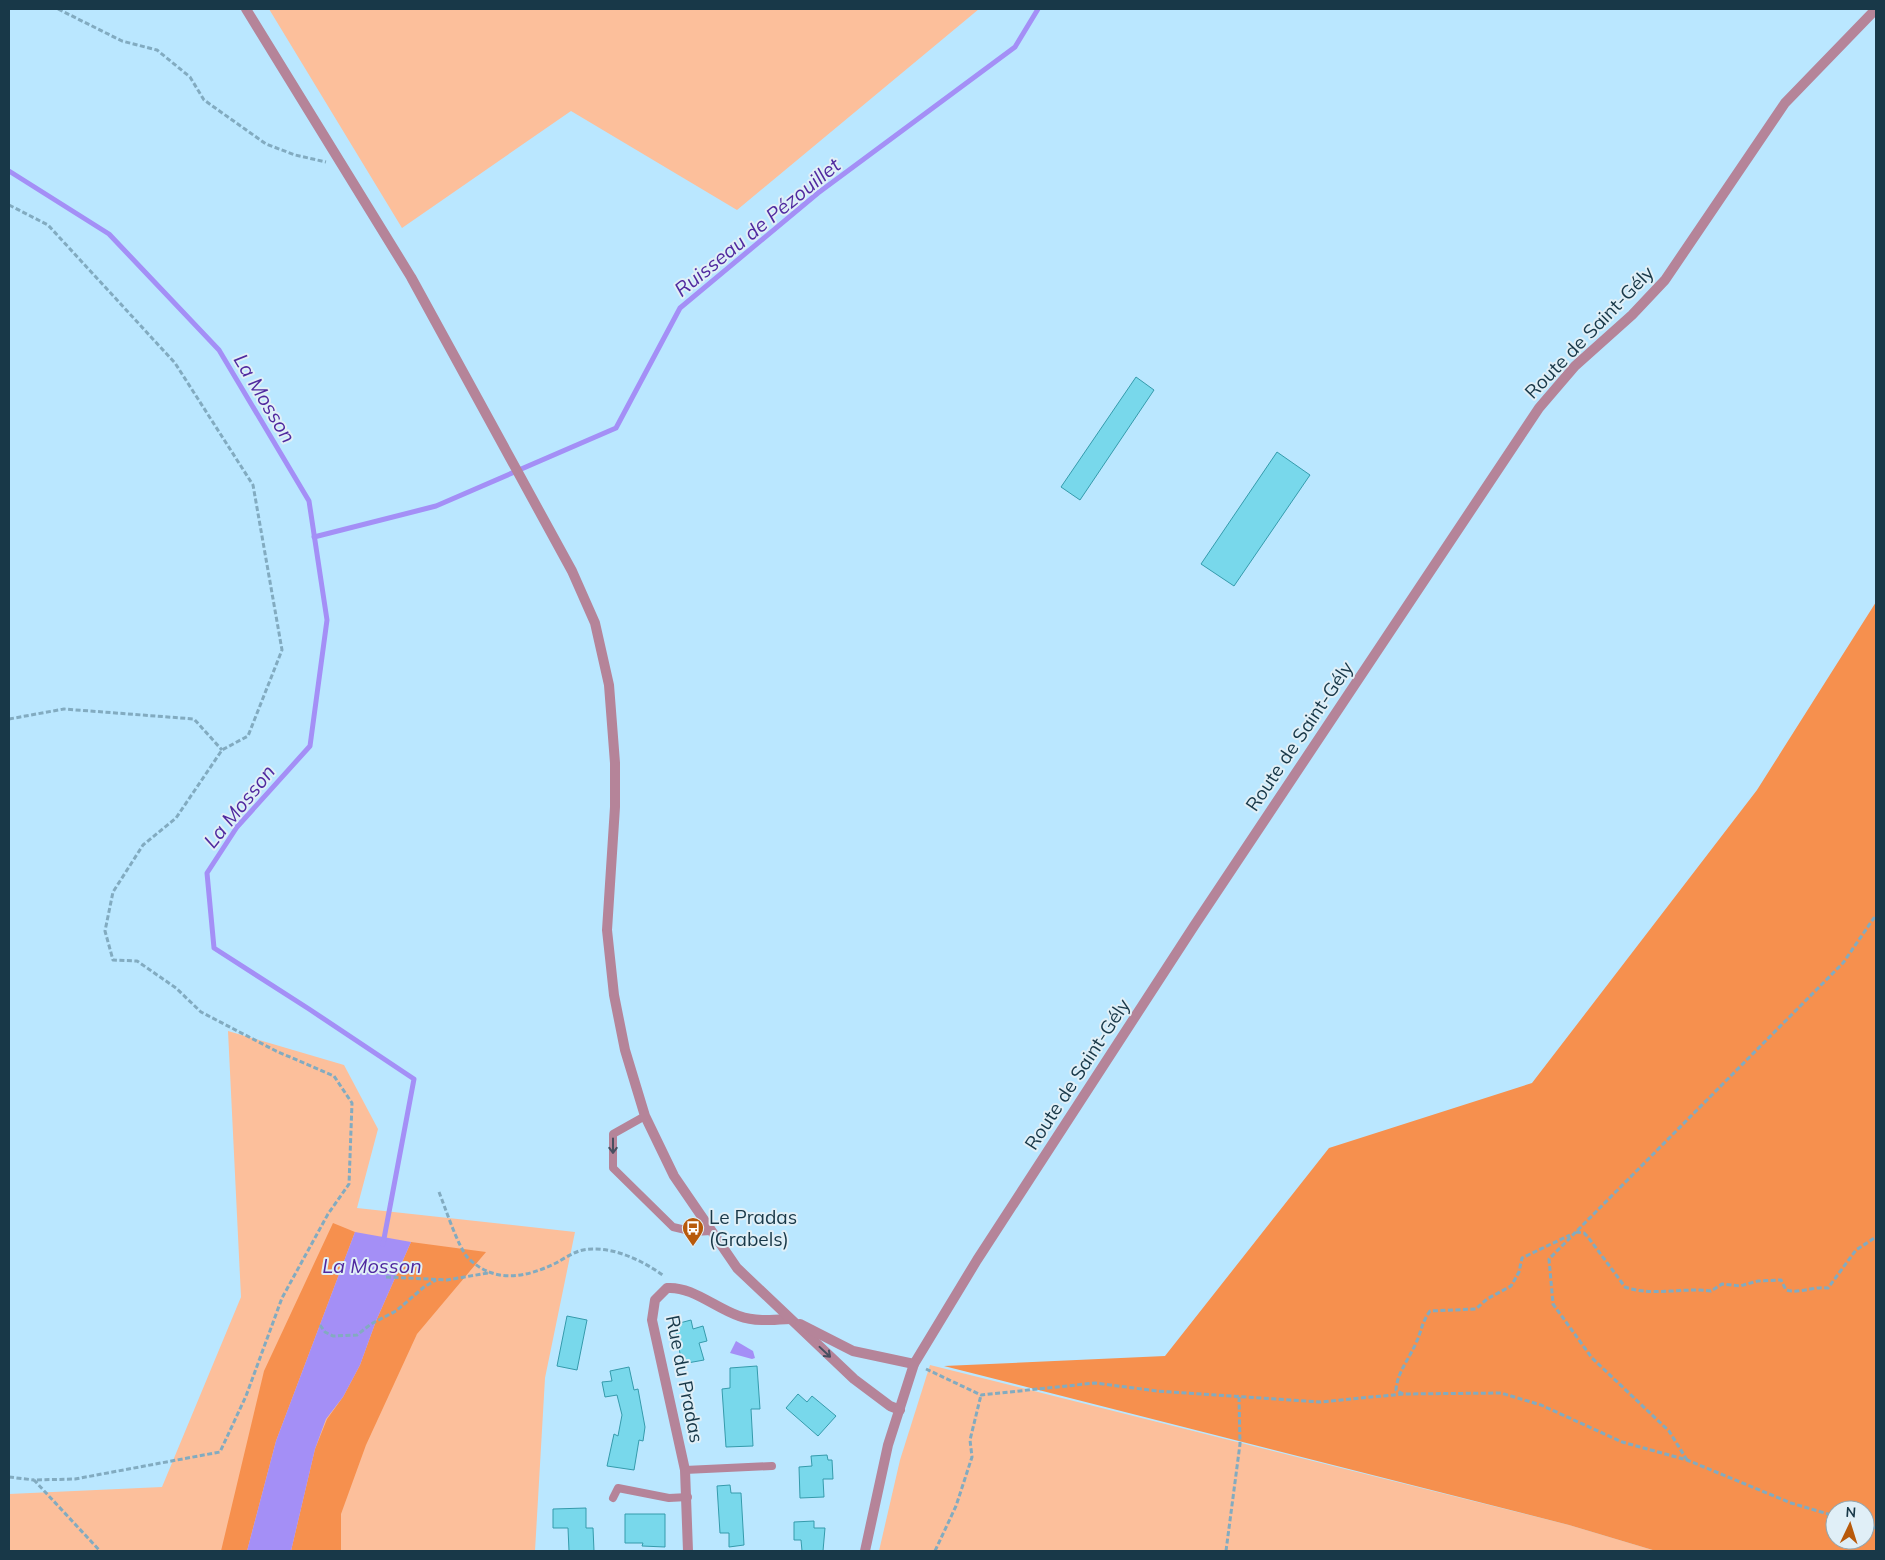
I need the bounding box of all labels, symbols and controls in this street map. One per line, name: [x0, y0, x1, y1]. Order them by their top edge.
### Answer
water label: Ruisseau de Pézouillet: [669, 152, 846, 302]
street label: Route de Saint-Gély: [1519, 261, 1659, 403]
water label: La Mosson: [229, 349, 301, 447]
street label: Route de Saint-Gély: [1240, 656, 1358, 816]
water label: La Mosson: [198, 759, 280, 853]
street label: Route de Saint-Gély: [1019, 994, 1135, 1154]
one-way arrow: [608, 1138, 618, 1154]
place label: Le Pradas (Grabels): [709, 1205, 797, 1251]
bus stop icon: Le Pradas (Grabels): [681, 1216, 705, 1247]
water label: La Mosson: [322, 1253, 422, 1278]
street label: Rue du Pradas: [661, 1313, 709, 1445]
one-way arrow: [819, 1346, 831, 1358]
north arrow: [1825, 1500, 1875, 1550]
text: N: [1845, 1503, 1857, 1521]

